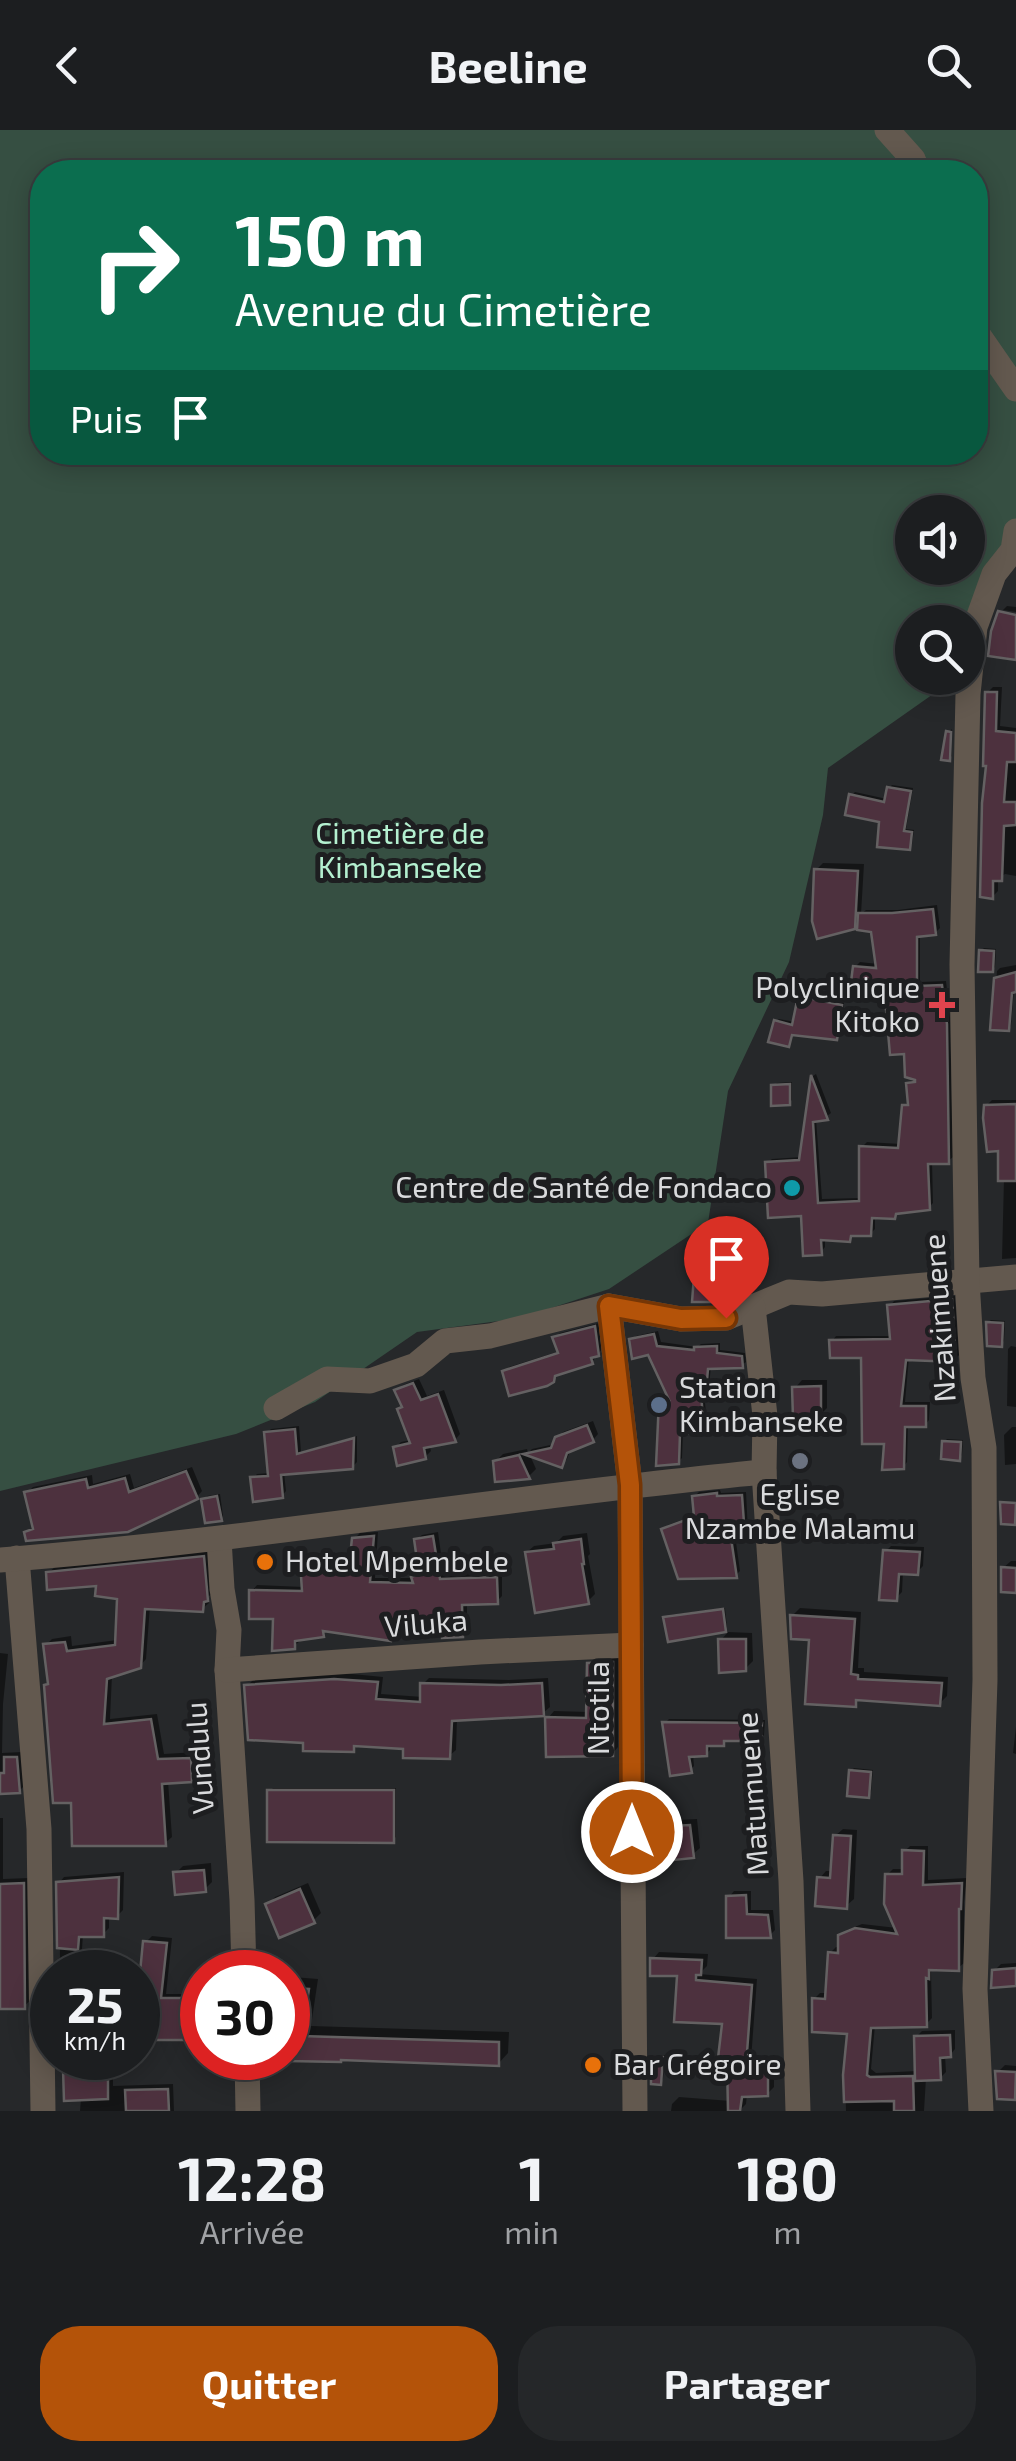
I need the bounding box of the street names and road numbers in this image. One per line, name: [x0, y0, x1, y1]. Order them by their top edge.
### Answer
street label: Nzakimuene: [914, 1233, 962, 1404]
street label: Viluka: [383, 1600, 469, 1644]
street label: Ntotila: [579, 1661, 615, 1755]
street label: Vundulu: [176, 1701, 220, 1815]
street label: Matumuene: [727, 1711, 775, 1877]

